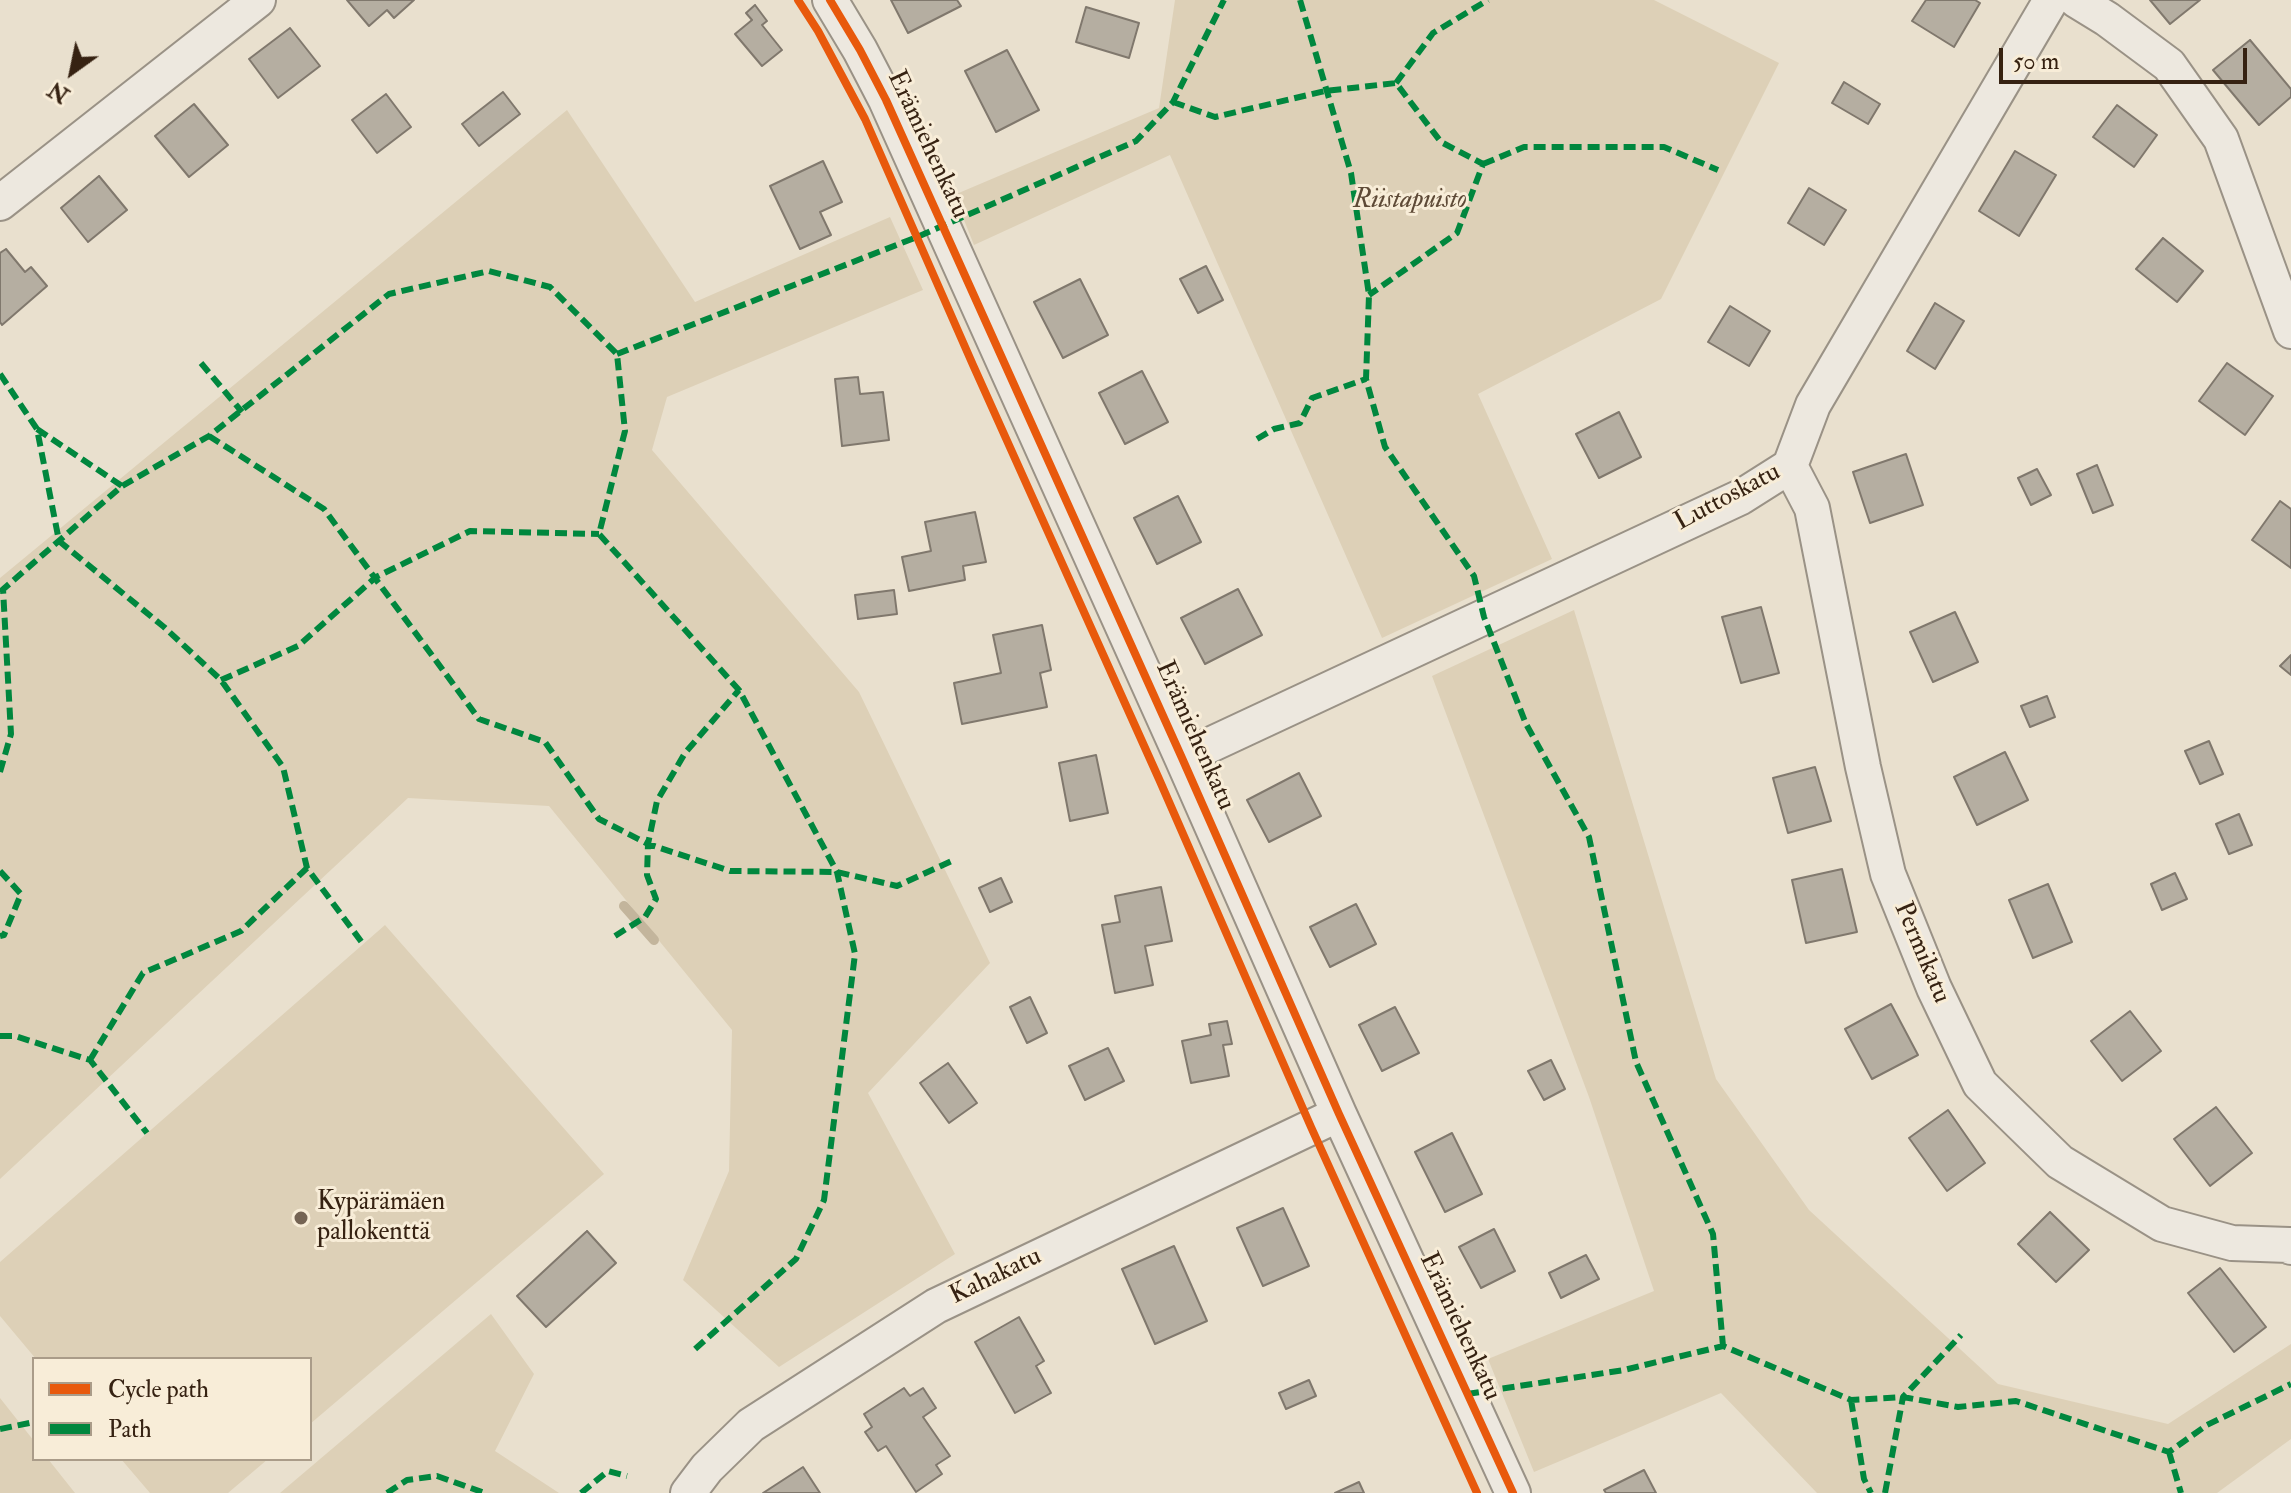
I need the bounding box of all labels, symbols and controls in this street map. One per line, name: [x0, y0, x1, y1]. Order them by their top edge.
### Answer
north arrow: [32, 32, 112, 112]
scale bar: [2003, 32, 2251, 82]
text: 50 m: [2013, 46, 2059, 77]
street label: Erämiehenkatu: [879, 66, 975, 224]
text: N: [43, 75, 75, 109]
park label: Riistapuisto: [1353, 185, 1467, 217]
street label: Luttoskatu: [1670, 457, 1786, 539]
street label: Erämiehenkatu: [1147, 657, 1241, 815]
street label: Permikatu: [1886, 898, 1956, 1008]
place label: Kypärämäen pallokenttä: [317, 1187, 445, 1248]
marker: Kypärämäen pallokenttä: [292, 1209, 310, 1227]
street label: Kahakatu: [945, 1242, 1047, 1312]
street label: Erämiehenkatu: [1411, 1248, 1507, 1406]
legend: [32, 1357, 312, 1461]
text: Cycle path: [108, 1374, 209, 1405]
text: Path: [108, 1414, 152, 1445]

